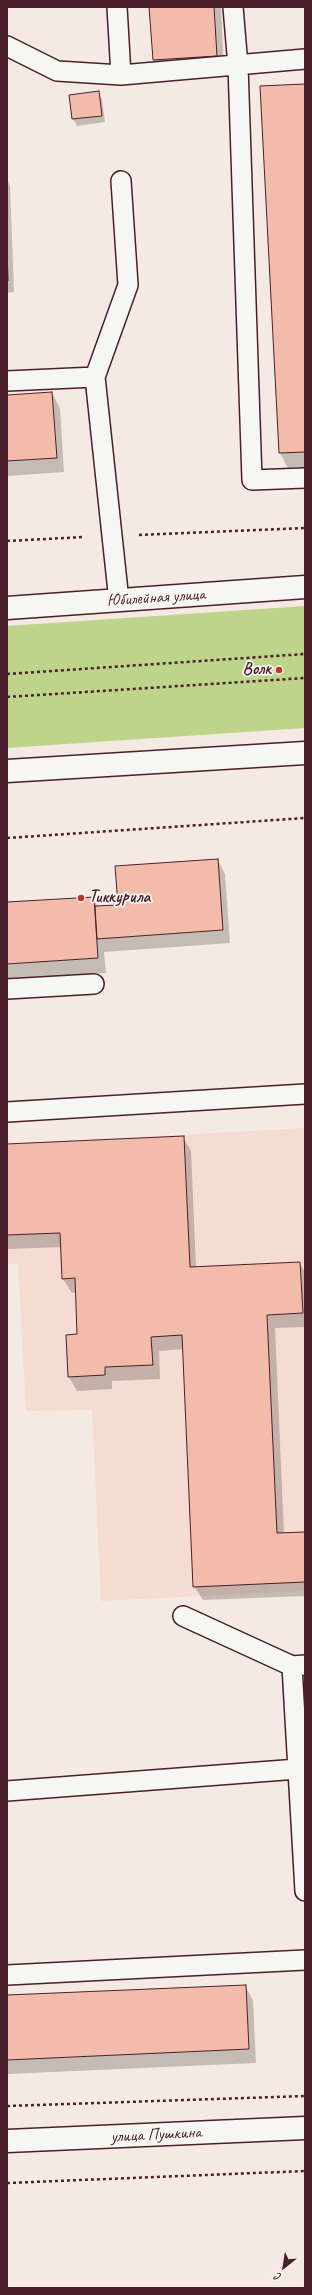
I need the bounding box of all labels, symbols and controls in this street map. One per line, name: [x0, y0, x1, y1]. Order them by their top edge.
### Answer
street label: Юбилейная улица: [106, 584, 206, 612]
place label: Волк: [243, 660, 271, 680]
marker: Волк: [274, 665, 284, 675]
place label: Тиккурила: [89, 888, 150, 908]
marker: Тиккурила: [76, 893, 86, 903]
street label: улица Пушкина: [110, 2122, 202, 2148]
north arrow: [264, 2247, 304, 2287]
text: С: [272, 2270, 284, 2285]

